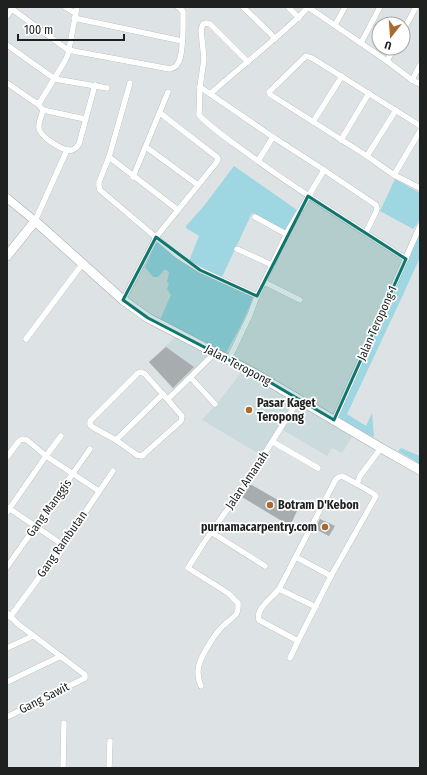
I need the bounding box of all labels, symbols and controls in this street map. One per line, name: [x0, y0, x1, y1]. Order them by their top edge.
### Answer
scale bar: [18, 16, 124, 42]
north arrow: [371, 16, 411, 56]
text: 100 m: [24, 23, 53, 37]
text: U: [383, 38, 393, 52]
street label: Jalan Teropong 1: [354, 283, 400, 363]
street label: Jalan Teropong: [203, 342, 274, 388]
place label: Pasar Kaget Teropong: [257, 396, 316, 424]
marker: Pasar Kaget Teropong: [244, 405, 254, 415]
street label: Jalan Amanah: [222, 448, 272, 512]
street label: Gang Manggis: [23, 476, 75, 540]
place label: Botram D'Kebon: [278, 498, 359, 512]
marker: Botram D'Kebon: [265, 500, 275, 510]
street label: Gang Rambutan: [34, 508, 90, 580]
place label: purnamacarpentry.com: [201, 520, 317, 534]
marker: purnamacarpentry.com: [320, 522, 330, 532]
street label: Gang Sawit: [17, 679, 71, 717]

